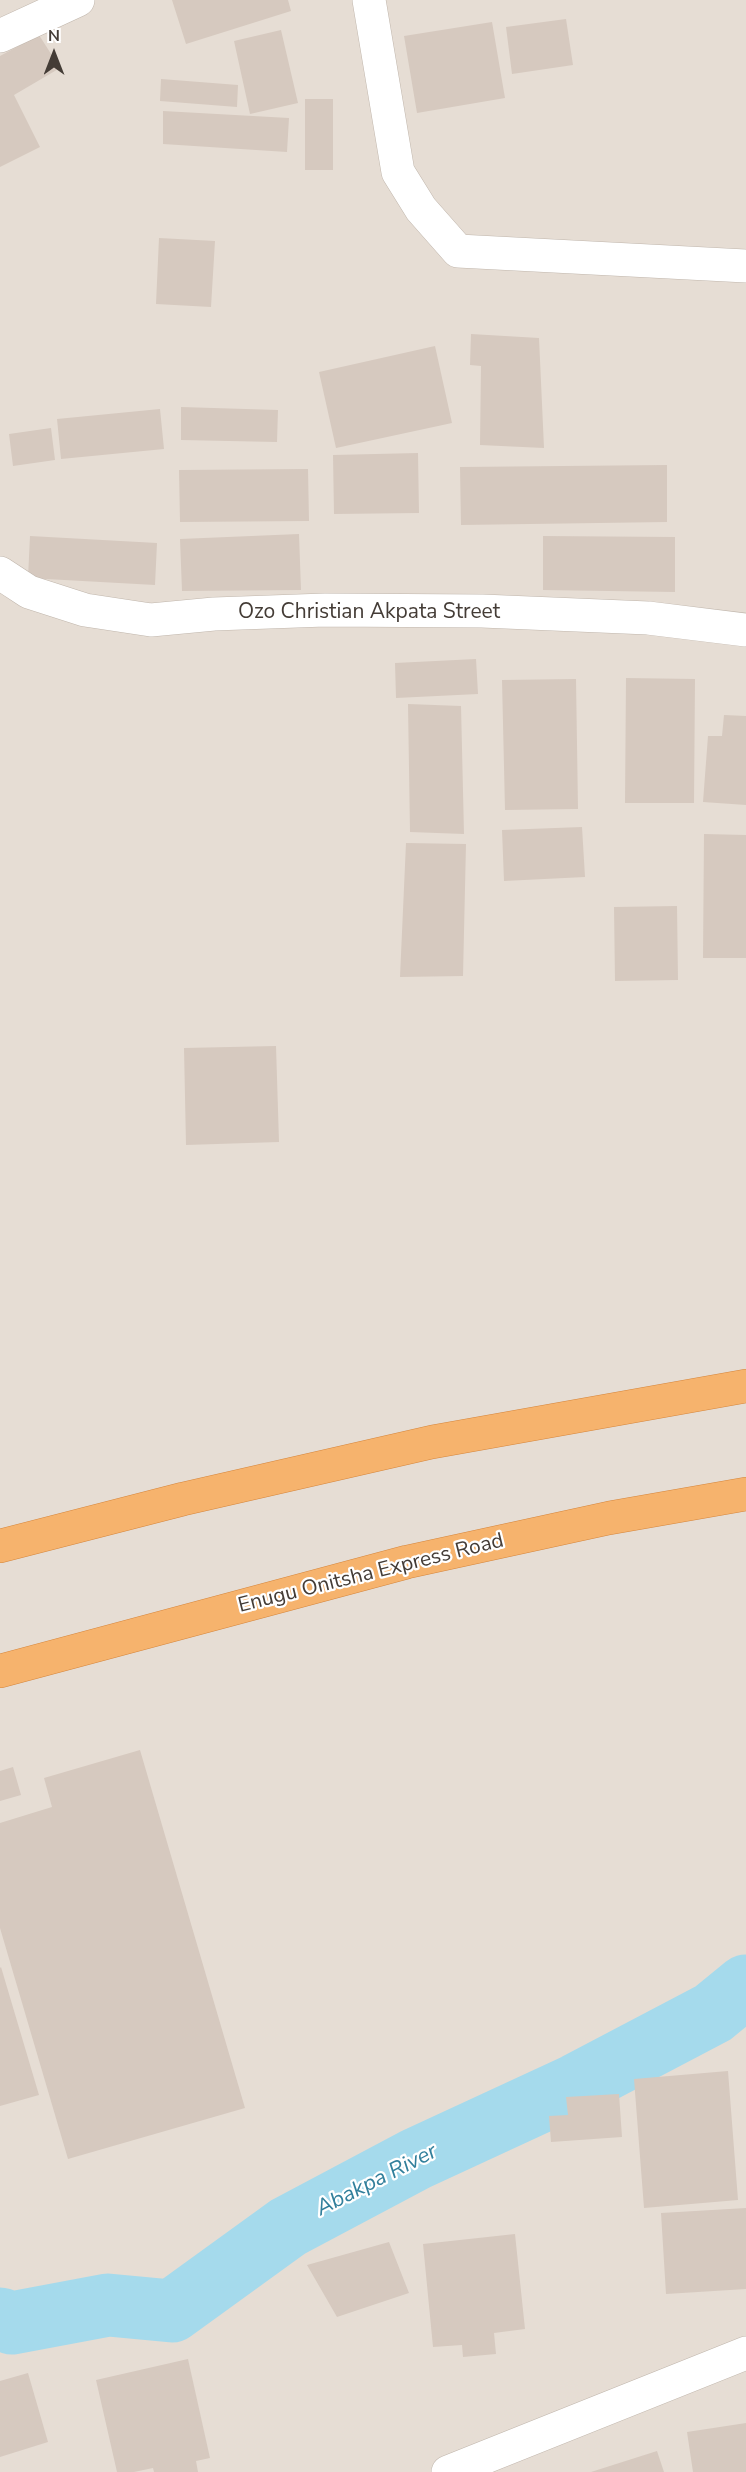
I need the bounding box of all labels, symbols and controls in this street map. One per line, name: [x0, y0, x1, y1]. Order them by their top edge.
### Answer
north arrow: [24, 24, 84, 84]
text: N: [48, 25, 60, 47]
street label: Ozo Christian Akpata Street: [238, 600, 500, 626]
street label: Enugu Onitsha Express Road: [236, 1529, 506, 1619]
water label: Abakpa River: [312, 2139, 442, 2223]

